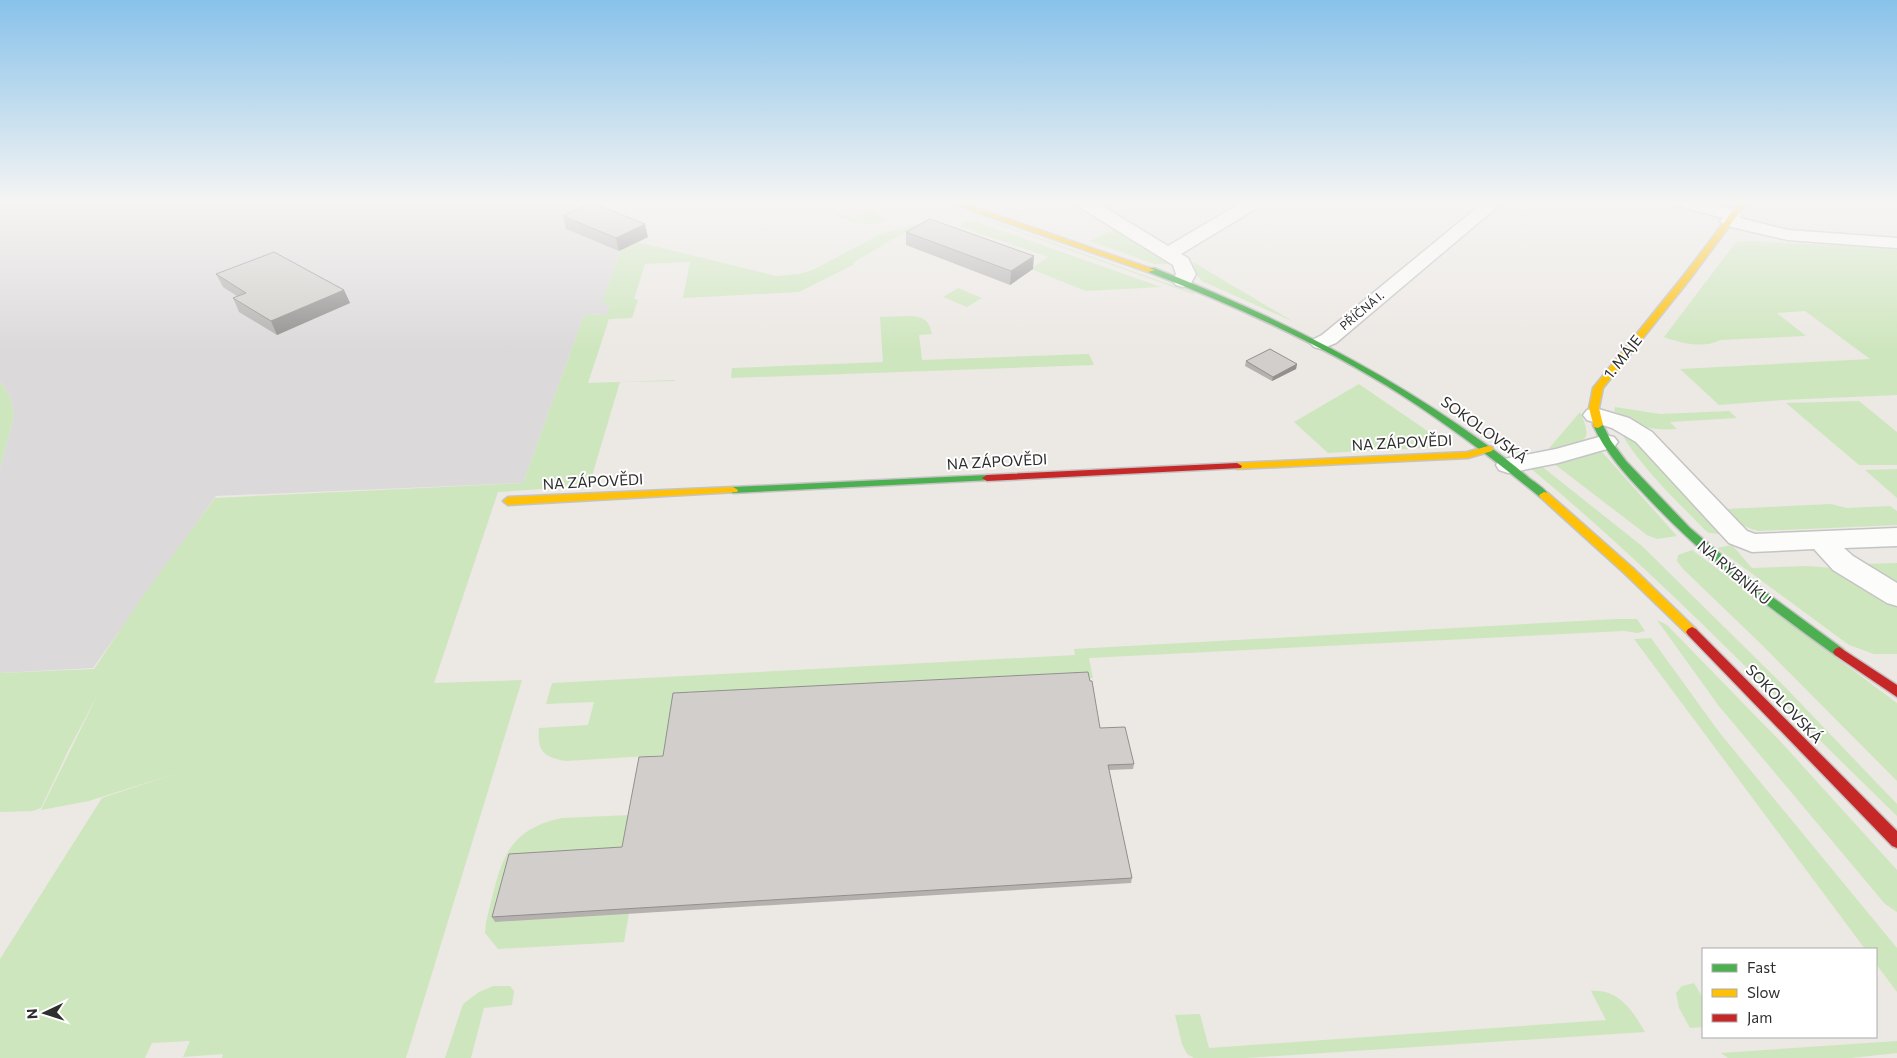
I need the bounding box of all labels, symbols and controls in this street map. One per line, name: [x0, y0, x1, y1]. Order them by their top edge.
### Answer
street label: PŘÍČNÁ I.: [1337, 288, 1386, 333]
street label: 1. MÁJE: [1598, 330, 1645, 382]
street label: SOKOLOVSKÁ: [1438, 391, 1532, 467]
street label: NA ZÁPOVĚDI: [1351, 429, 1453, 454]
street label: NA ZÁPOVĚDI: [946, 448, 1048, 473]
street label: NA ZÁPOVĚDI: [542, 468, 644, 493]
street label: NA RYBNÍKU: [1694, 536, 1776, 608]
street label: SOKOLOVSKÁ: [1743, 660, 1827, 746]
legend: [1702, 948, 1877, 1038]
text: Fast: [1747, 958, 1776, 976]
text: Slow: [1747, 983, 1780, 1001]
north arrow: [20, 988, 70, 1038]
text: N: [23, 1008, 40, 1020]
text: Jam: [1747, 1008, 1772, 1026]

